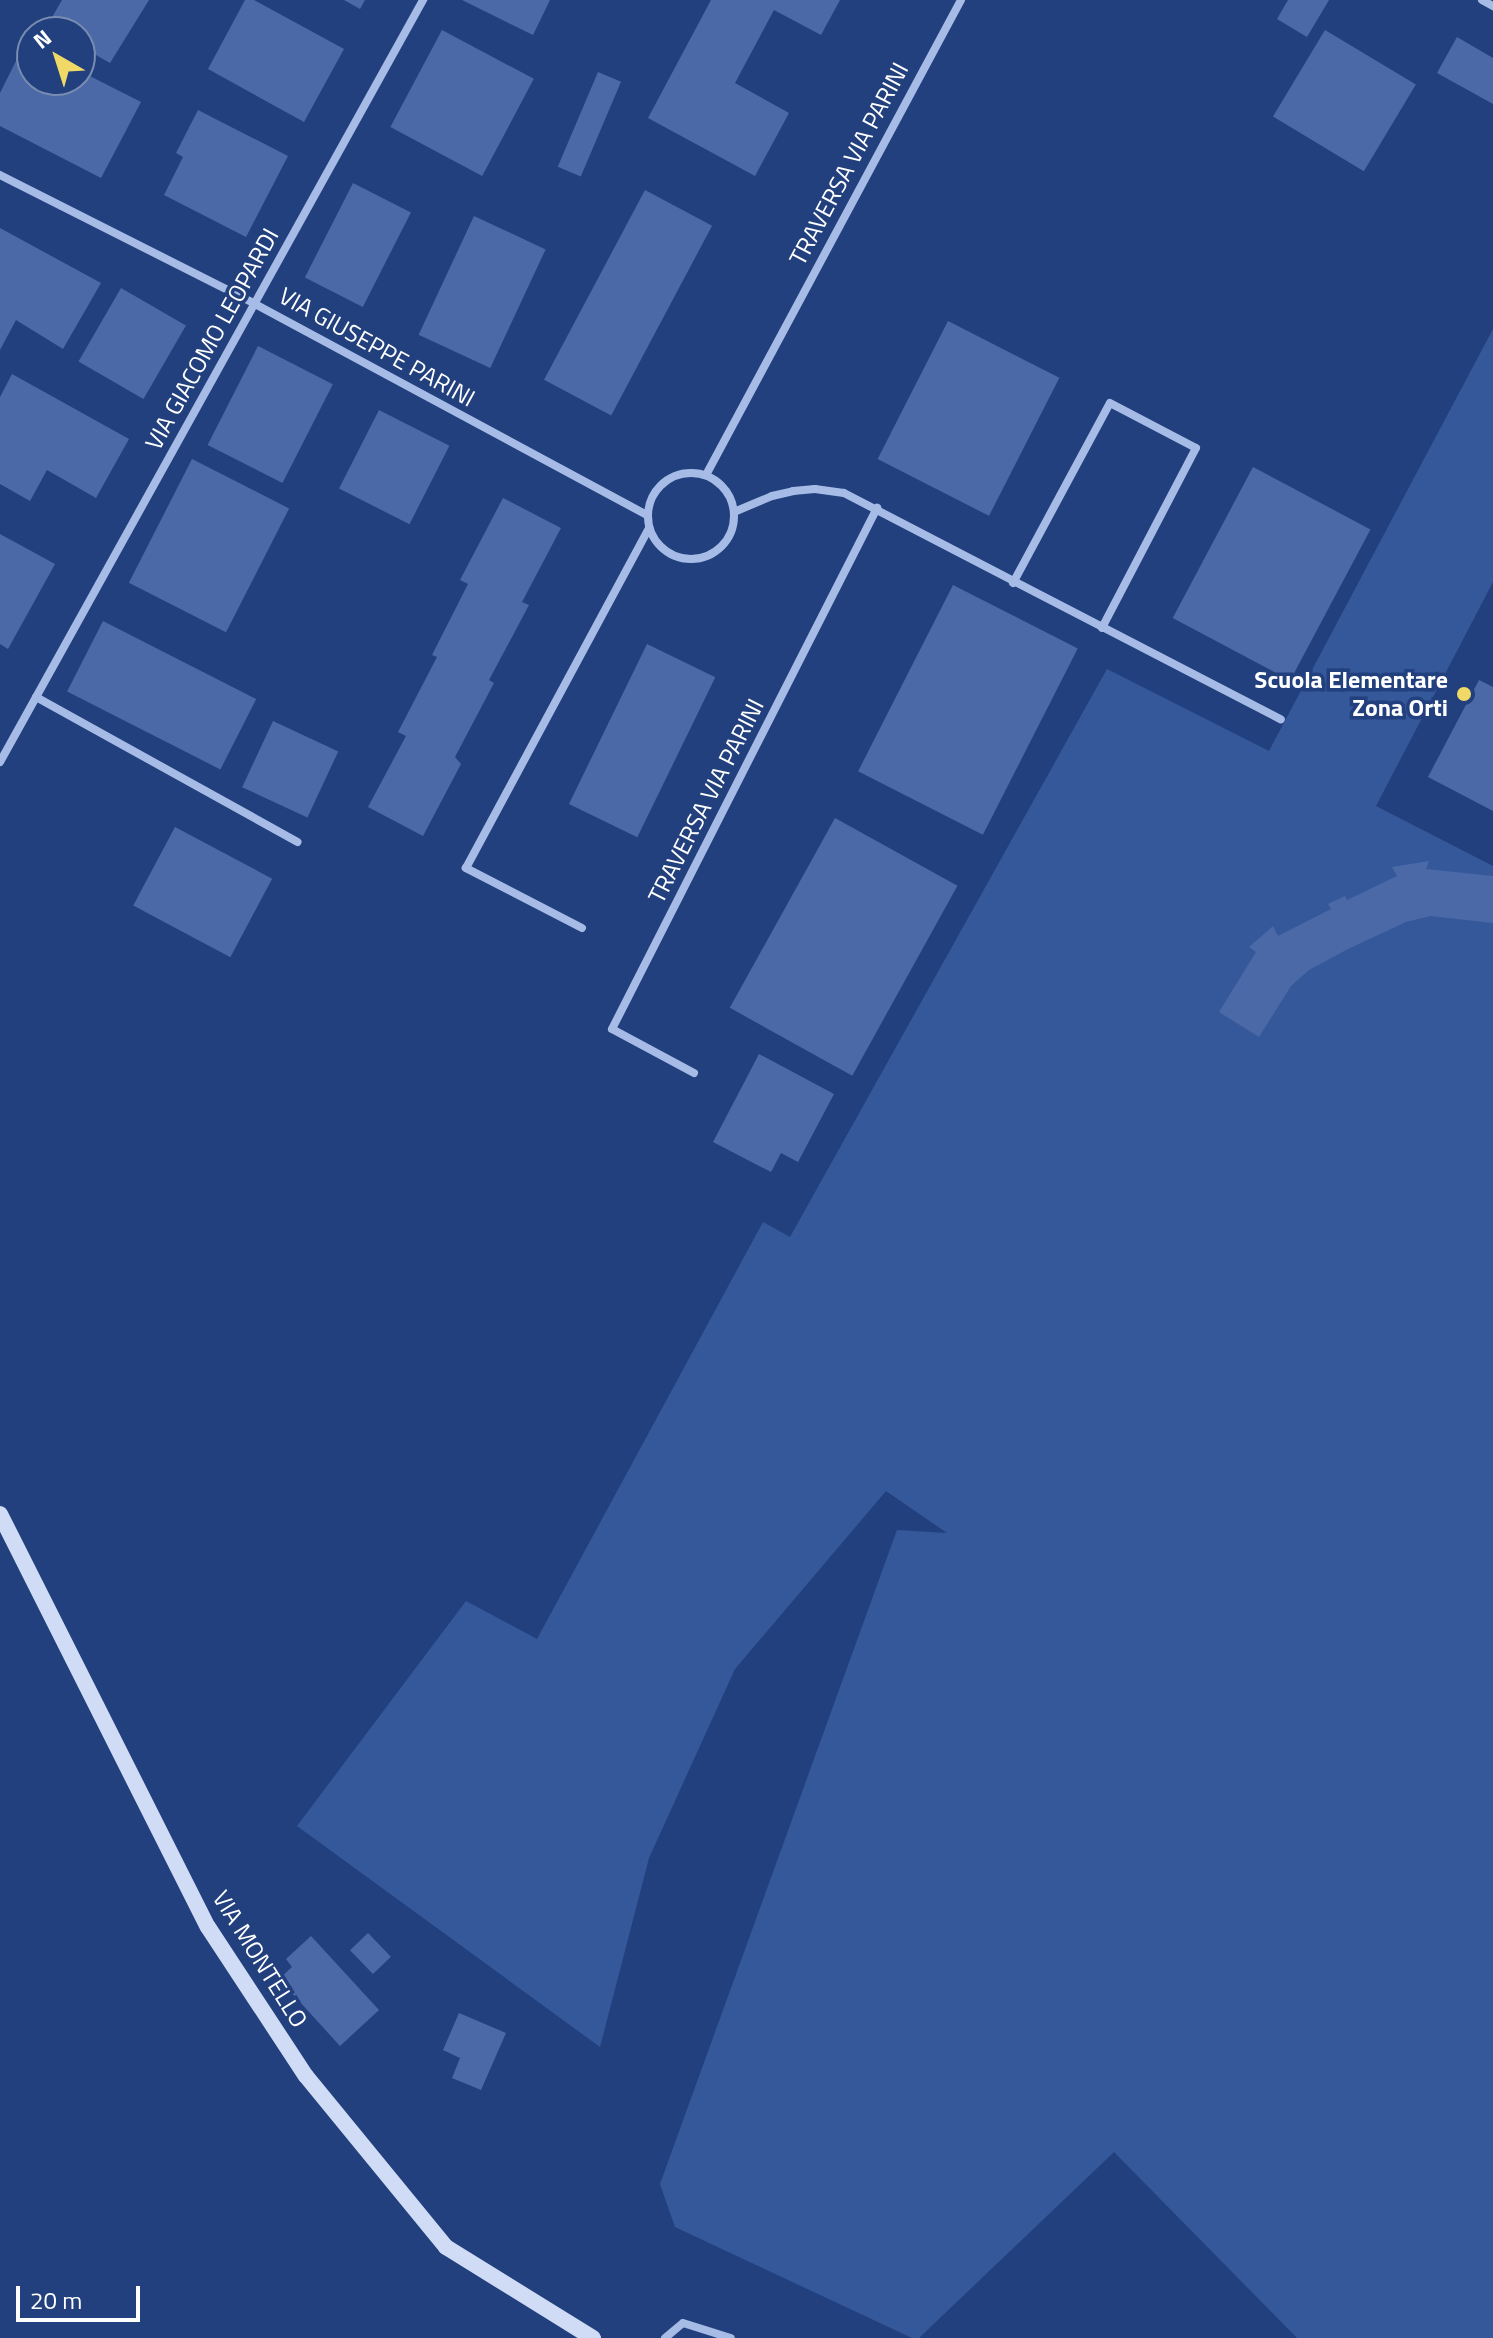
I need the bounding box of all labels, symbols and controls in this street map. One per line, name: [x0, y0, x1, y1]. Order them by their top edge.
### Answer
north arrow: [16, 16, 96, 96]
text: N: [26, 21, 59, 57]
street label: TRAVERSA VIA PARINI: [783, 58, 915, 270]
street label: VIA GIACOMO LEOPARDI: [139, 223, 285, 455]
street label: VIA GIUSEPPE PARINI: [274, 281, 480, 413]
place label: Scuola Elementare Zona Orti: [1254, 666, 1448, 722]
marker: Scuola Elementare Zona Orti: [1455, 685, 1473, 703]
street label: TRAVERSA VIA PARINI: [642, 694, 770, 908]
street label: VIA MONTELLO: [206, 1885, 314, 2033]
scale bar: [20, 2270, 144, 2320]
text: 20 m: [30, 2282, 82, 2318]

